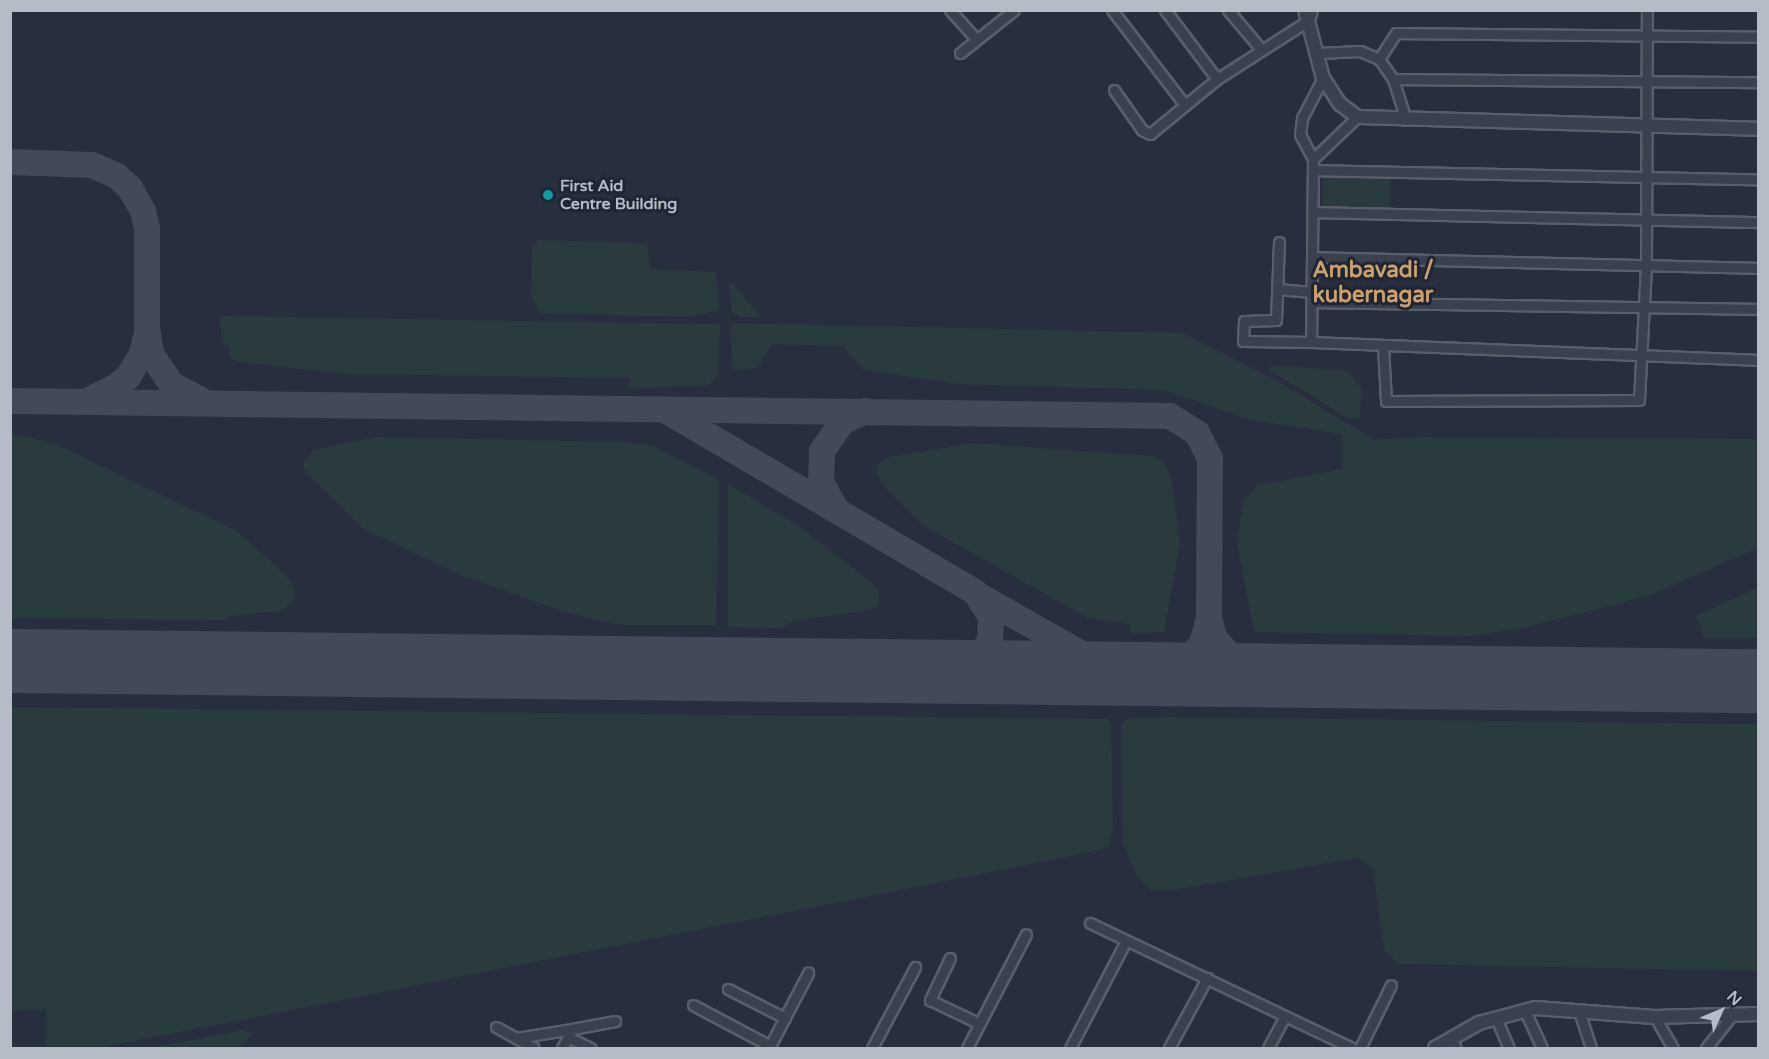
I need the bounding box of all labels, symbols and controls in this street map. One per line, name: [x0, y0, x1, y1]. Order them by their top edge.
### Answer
place label: First Aid Centre Building: [560, 176, 677, 214]
marker: First Aid Centre Building: [541, 188, 555, 202]
district label: Ambavadi / kubernagar: [1312, 257, 1434, 308]
north arrow: [1691, 981, 1751, 1041]
text: N: [1722, 987, 1746, 1010]

